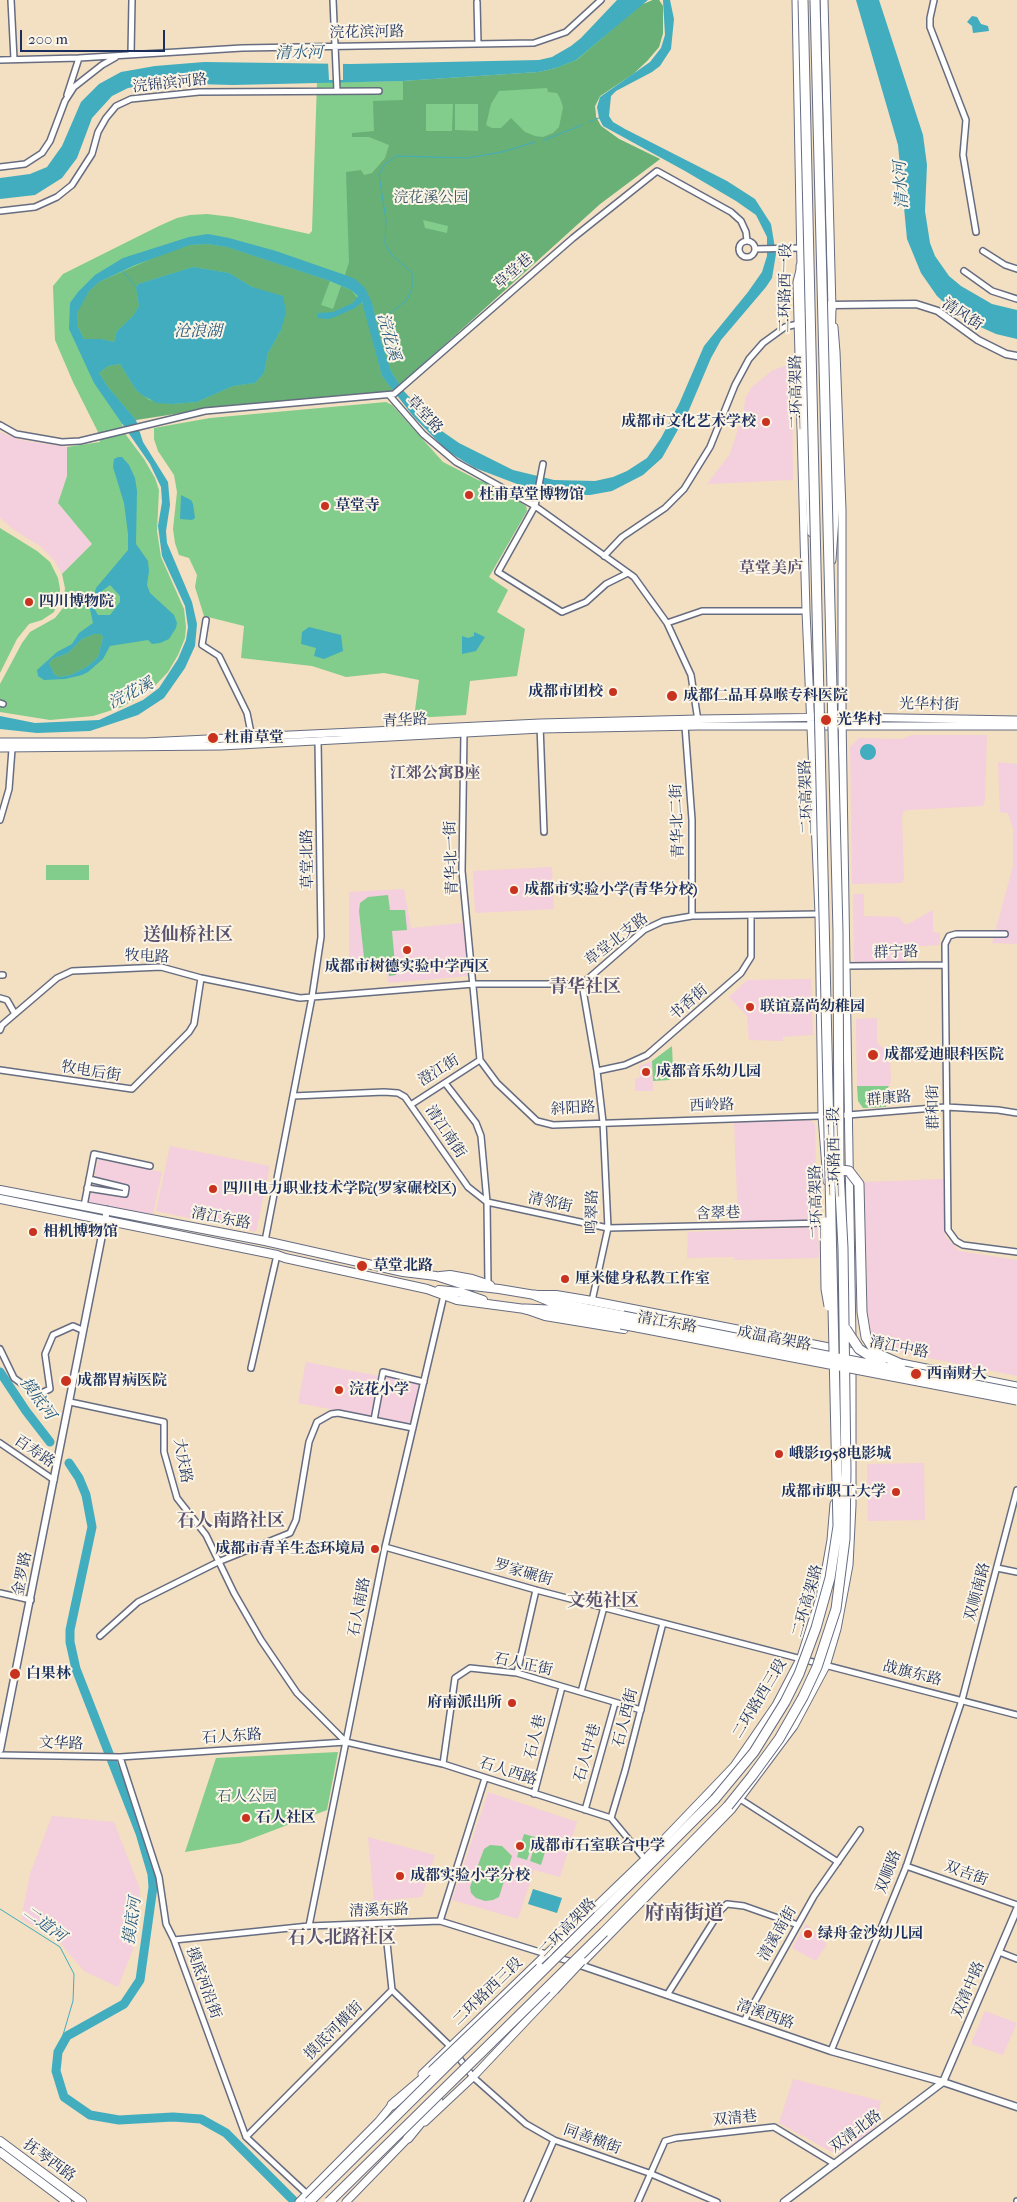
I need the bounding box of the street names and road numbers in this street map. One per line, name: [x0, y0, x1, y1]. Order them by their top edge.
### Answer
street label: 浣花滨河路: [329, 23, 405, 43]
street label: 浣锦滨河路: [132, 71, 208, 97]
street label: 二环路西一段: [776, 243, 796, 333]
street label: 草堂巷: [491, 250, 537, 294]
street label: 清风街: [938, 295, 986, 335]
street label: 二环高架路: [787, 354, 807, 430]
street label: 草堂路: [402, 392, 446, 438]
street label: 光华村街: [899, 695, 959, 715]
street label: 青华路: [382, 711, 428, 731]
street label: 二环高架路: [797, 759, 817, 835]
street label: 青华北二街: [668, 783, 688, 859]
street label: 青华北一街: [442, 820, 462, 896]
street label: 草堂北路: [298, 829, 318, 889]
street label: 草堂北支路: [582, 910, 652, 970]
street label: 群宁路: [873, 944, 919, 962]
street label: 牧电路: [124, 947, 170, 967]
street label: 书香街: [666, 981, 712, 1025]
street label: 澄江街: [415, 1051, 463, 1091]
street label: 牧电后街: [60, 1058, 122, 1086]
street label: 群和街: [925, 1084, 943, 1130]
street label: 群康路: [866, 1088, 912, 1110]
street label: 西岭路: [689, 1096, 735, 1116]
street label: 斜阳路: [550, 1099, 596, 1119]
street label: 清江南街: [421, 1102, 469, 1162]
street label: 二环路西二段: [825, 1107, 845, 1197]
street label: 二环高架路: [807, 1164, 827, 1240]
street label: 鸣翠路: [584, 1189, 602, 1235]
street label: 清邻街: [526, 1190, 574, 1216]
street label: 清江东路: [190, 1204, 252, 1234]
street label: 含翠巷: [695, 1204, 741, 1224]
street label: 清江东路: [636, 1309, 698, 1337]
street label: 成温高架路: [735, 1323, 813, 1355]
street label: 清江中路: [868, 1333, 930, 1363]
street label: 百寿路: [10, 1432, 58, 1472]
street label: 大庆路: [169, 1437, 195, 1485]
street label: 金罗路: [10, 1550, 36, 1598]
street label: 罗家碾街: [492, 1556, 554, 1590]
street label: 双顺南路: [962, 1561, 994, 1623]
street label: 二环高架路: [789, 1562, 827, 1640]
street label: 石人南路: [345, 1576, 375, 1638]
street label: 石人正街: [492, 1650, 554, 1680]
street label: 二环路西三段: [729, 1656, 791, 1742]
street label: 战旗东路: [881, 1658, 943, 1690]
street label: 石人西街: [610, 1687, 642, 1749]
street label: 石人巷: [522, 1713, 550, 1761]
street label: 石人中巷: [571, 1722, 605, 1784]
street label: 石人东路: [201, 1726, 263, 1748]
street label: 文华路: [38, 1734, 84, 1754]
street label: 石人西路: [477, 1754, 539, 1790]
street label: 双顺路: [873, 1848, 905, 1896]
street label: 双吉街: [942, 1858, 990, 1890]
street label: 二环高架路: [535, 1895, 601, 1961]
street label: 清溪东路: [349, 1901, 409, 1921]
street label: 清溪南街: [755, 1904, 801, 1964]
street label: 摸底河沿街: [182, 1945, 224, 2021]
street label: 二环路西三段: [449, 1954, 527, 2030]
street label: 双清中路: [949, 1959, 989, 2021]
street label: 清溪西路: [734, 1997, 796, 2033]
street label: 摸底河横街: [301, 1998, 367, 2064]
street label: 双清北路: [827, 2107, 885, 2157]
street label: 双清巷: [712, 2108, 758, 2130]
street label: 同善横街: [561, 2121, 623, 2159]
street label: 抚琴西路: [19, 2136, 79, 2186]

